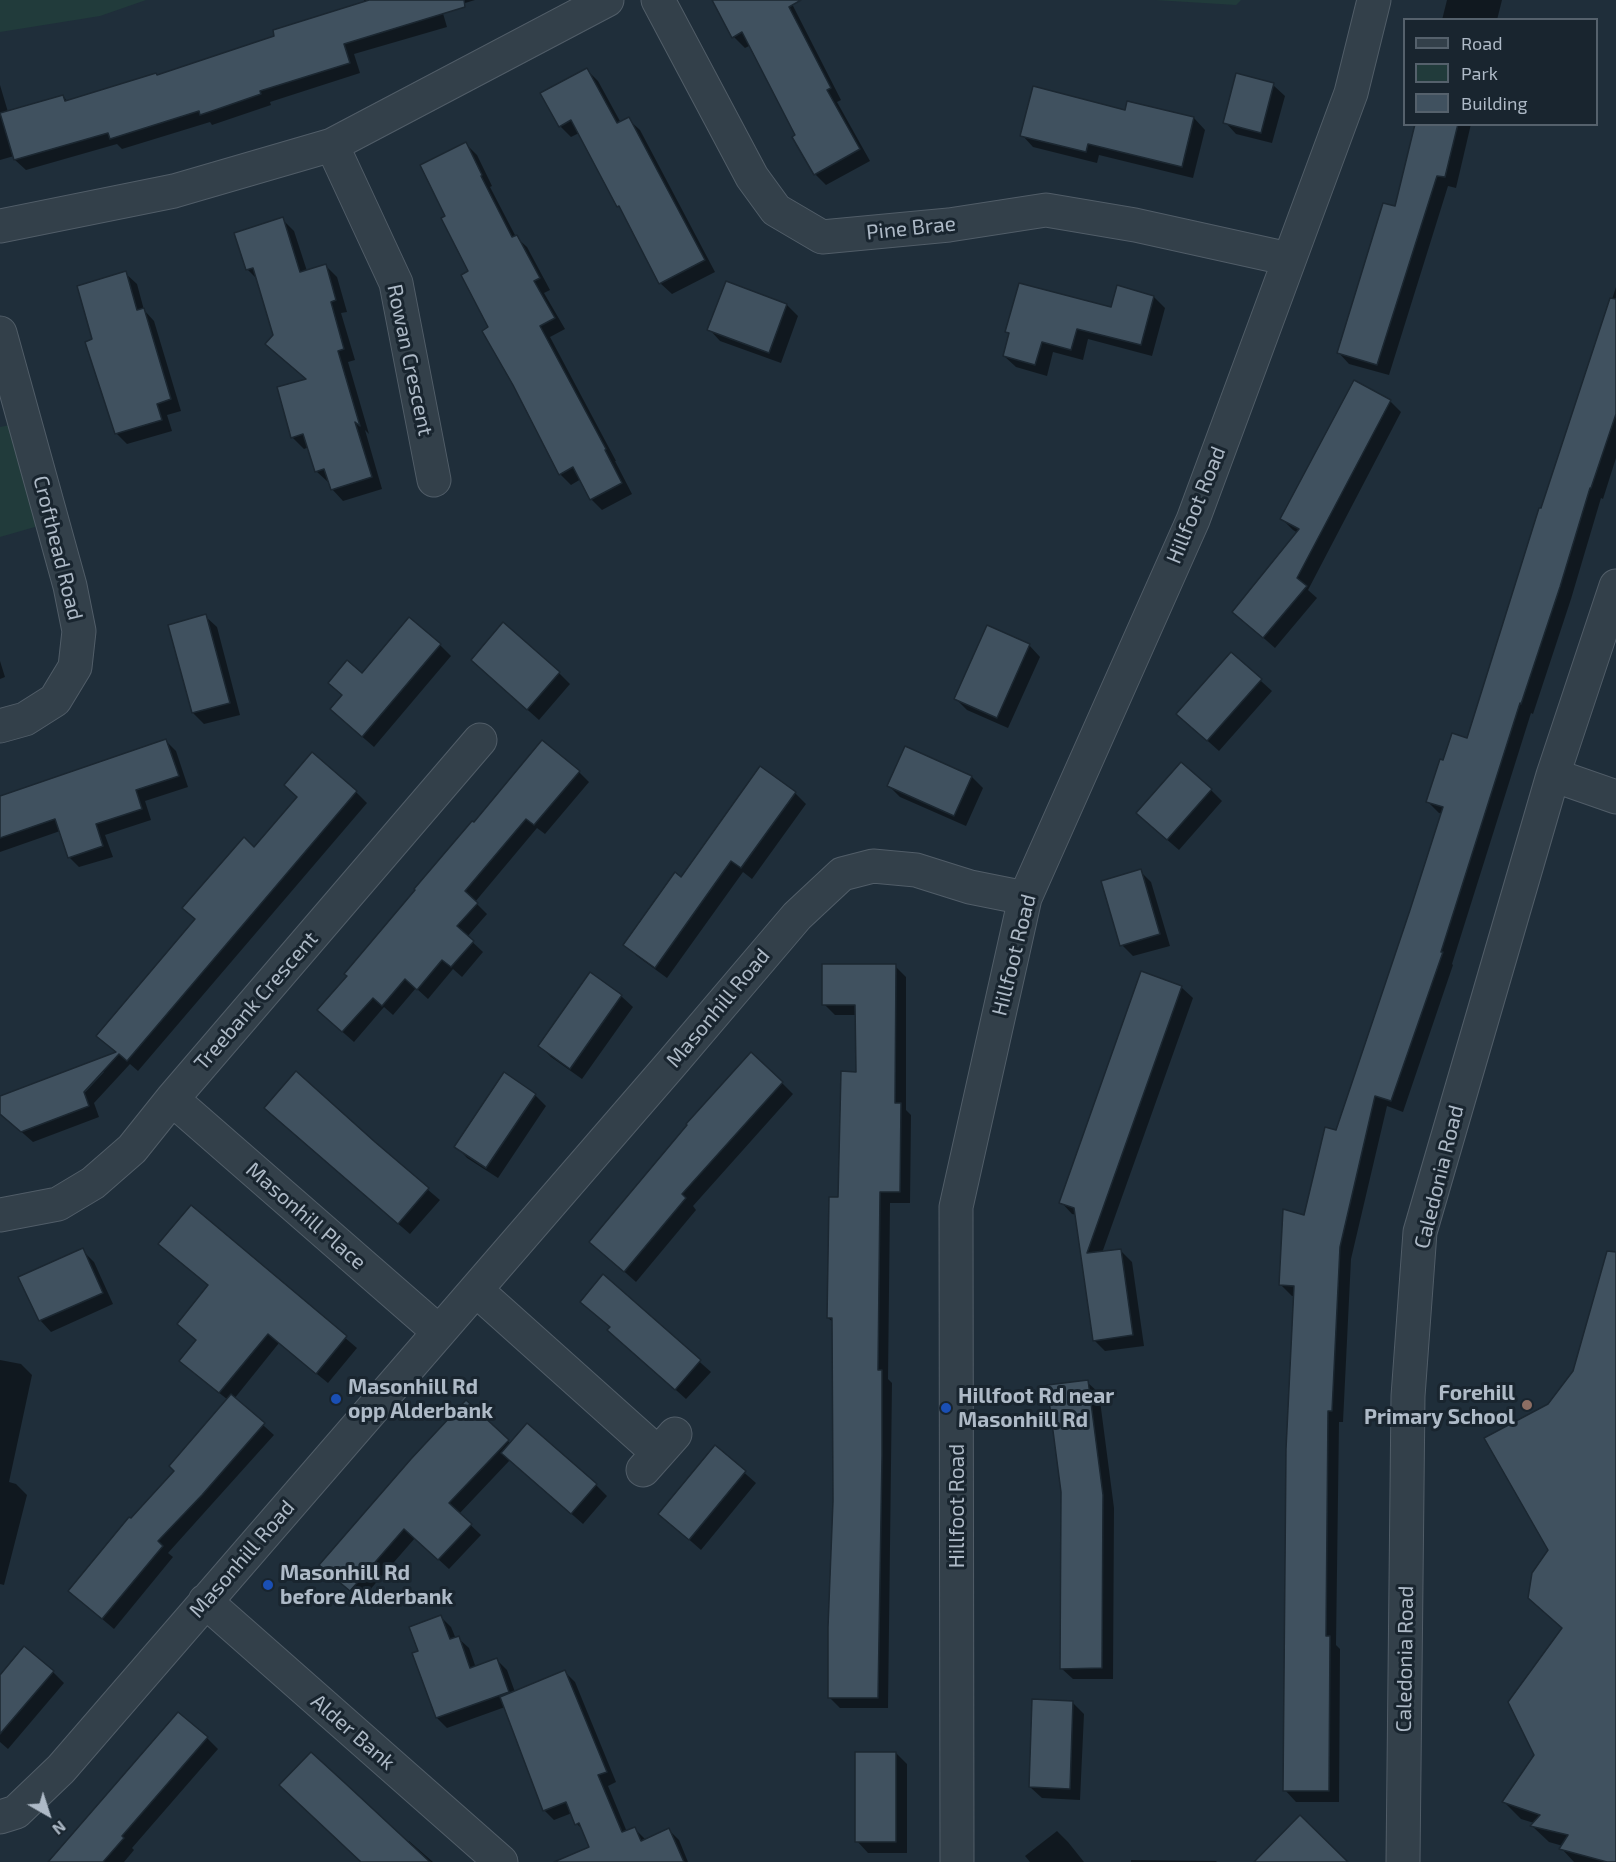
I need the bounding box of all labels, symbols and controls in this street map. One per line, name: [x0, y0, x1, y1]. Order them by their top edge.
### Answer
legend: [1403, 18, 1598, 126]
text: Road: [1461, 32, 1502, 54]
text: Park: [1461, 62, 1498, 84]
text: Building: [1461, 92, 1528, 114]
street label: Pine Brae: [865, 211, 957, 245]
street label: Rowan Crescent: [382, 282, 438, 438]
street label: Hillfoot Road: [1161, 443, 1231, 567]
street label: Crofthead Road: [28, 473, 88, 623]
street label: Hillfoot Road: [987, 892, 1041, 1018]
street label: Treebank Crescent: [189, 926, 323, 1076]
street label: Masonhill Road: [661, 943, 775, 1073]
street label: Caledonia Road: [1409, 1103, 1469, 1251]
street label: Masonhill Place: [241, 1157, 371, 1275]
place label: Masonhill Rd opp Alderbank: [348, 1374, 493, 1424]
place label: Forehill Primary School: [1364, 1380, 1515, 1430]
place label: Hillfoot Rd near Masonhill Rd: [958, 1383, 1114, 1433]
marker: Masonhill Rd opp Alderbank: [329, 1392, 343, 1406]
marker: Forehill Primary School: [1520, 1398, 1534, 1412]
marker: Hillfoot Rd near Masonhill Rd: [939, 1401, 953, 1415]
street label: Hillfoot Road: [944, 1444, 970, 1568]
street label: Masonhill Road: [184, 1495, 300, 1623]
place label: Masonhill Rd before Alderbank: [280, 1560, 453, 1610]
marker: Masonhill Rd before Alderbank: [261, 1578, 275, 1592]
street label: Caledonia Road: [1391, 1585, 1419, 1733]
street label: Alder Bank: [306, 1689, 400, 1775]
north arrow: [18, 1784, 78, 1844]
text: N: [49, 1817, 70, 1839]

